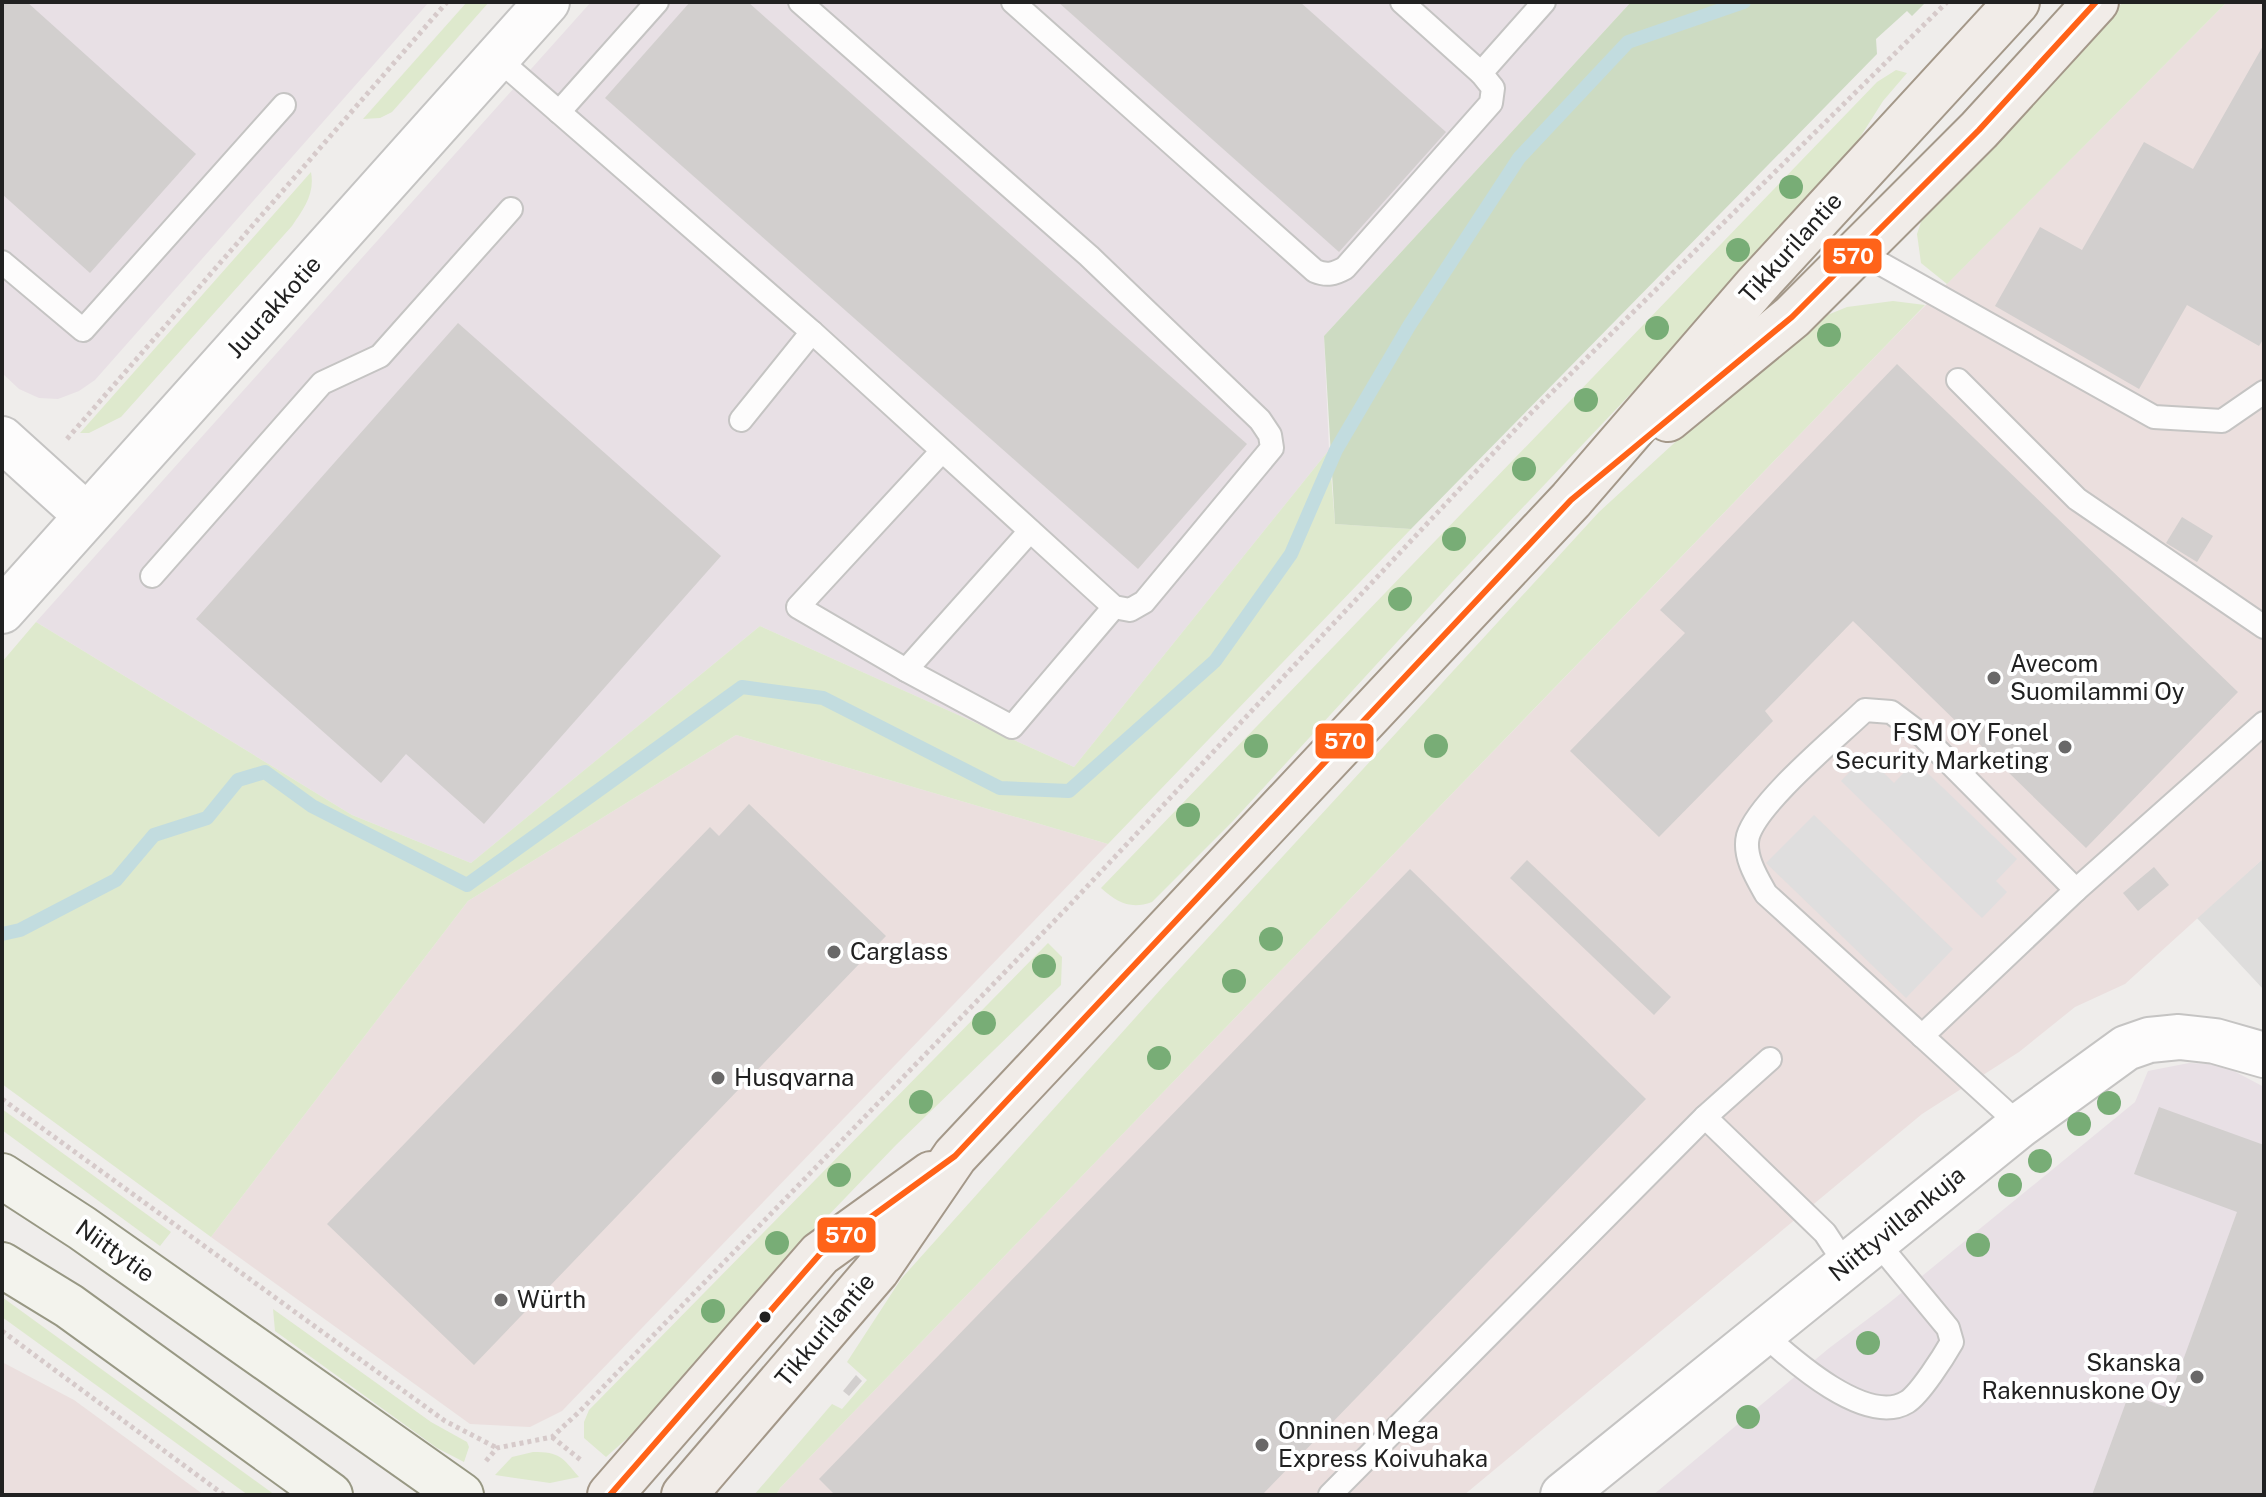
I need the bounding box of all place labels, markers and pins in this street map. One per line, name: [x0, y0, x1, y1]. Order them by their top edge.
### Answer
place label: Avecom Suomilammi Oy: [2010, 649, 2185, 705]
marker: Avecom Suomilammi Oy: [1985, 669, 2003, 687]
place label: FSM OY Fonel Security Marketing: [1835, 718, 2049, 774]
marker: FSM OY Fonel Security Marketing: [2056, 738, 2074, 756]
place label: Carglass: [850, 937, 948, 965]
marker: Carglass: [825, 943, 843, 961]
place label: Husqvarna: [734, 1063, 854, 1091]
marker: Husqvarna: [709, 1069, 727, 1087]
place label: Würth: [517, 1285, 586, 1313]
marker: Würth: [492, 1291, 510, 1309]
unlabelled marker: [757, 1309, 773, 1325]
place label: Skanska Rakennuskone Oy: [1981, 1348, 2181, 1404]
marker: Skanska Rakennuskone Oy: [2188, 1368, 2206, 1386]
place label: Onninen Mega Express Koivuhaka: [1278, 1416, 1488, 1472]
marker: Onninen Mega Express Koivuhaka: [1253, 1436, 1271, 1454]

